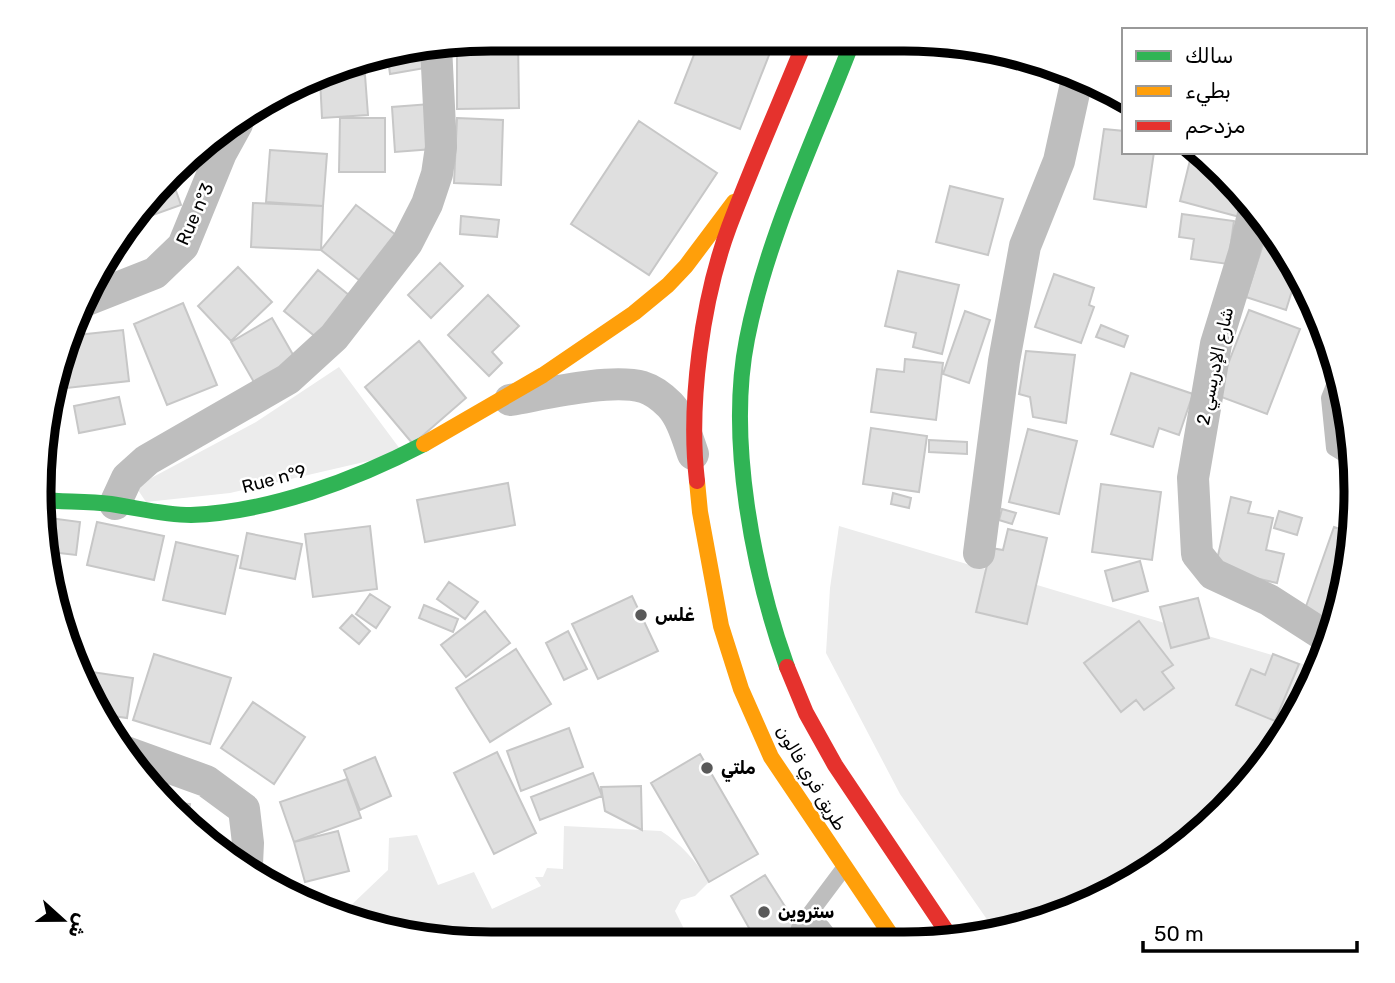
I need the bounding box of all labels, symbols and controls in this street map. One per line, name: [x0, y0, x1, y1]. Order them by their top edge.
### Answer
legend: [1122, 28, 1367, 154]
text: سالك: [1185, 43, 1233, 68]
text: بطيء: [1185, 78, 1231, 107]
text: مزدحم: [1185, 113, 1245, 140]
street label: Rue n°3: [172, 179, 218, 249]
street label: شارع الإدريسي 2: [1192, 305, 1240, 427]
street label: Rue n°9: [239, 460, 309, 498]
place label: غلس: [655, 604, 694, 626]
marker: غلس: [633, 607, 649, 623]
street label: طريق فري فالون: [770, 721, 851, 835]
place label: ملتي: [721, 757, 756, 782]
marker: ملتي: [699, 760, 715, 776]
north arrow: [28, 885, 98, 955]
place label: ستروين: [778, 901, 834, 923]
marker: ستروين: [756, 904, 772, 920]
scale bar: [1143, 909, 1356, 953]
text: ش: [63, 911, 93, 941]
text: 50 m: [1154, 921, 1204, 946]

